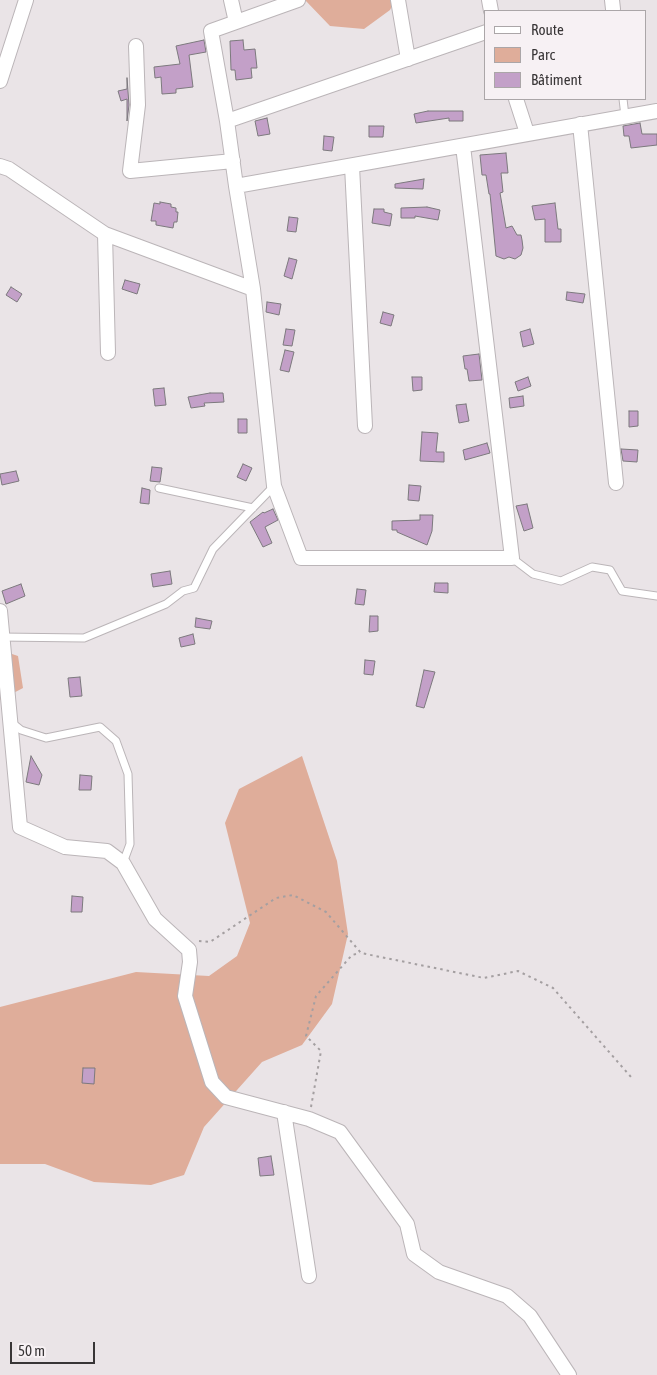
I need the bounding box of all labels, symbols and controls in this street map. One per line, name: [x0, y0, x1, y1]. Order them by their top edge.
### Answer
legend: [484, 10, 647, 100]
text: Route: [531, 21, 564, 38]
text: Parc: [531, 46, 555, 63]
text: Bâtiment: [531, 71, 582, 88]
scale bar: [12, 1332, 98, 1364]
text: 50 m: [18, 1342, 45, 1359]

